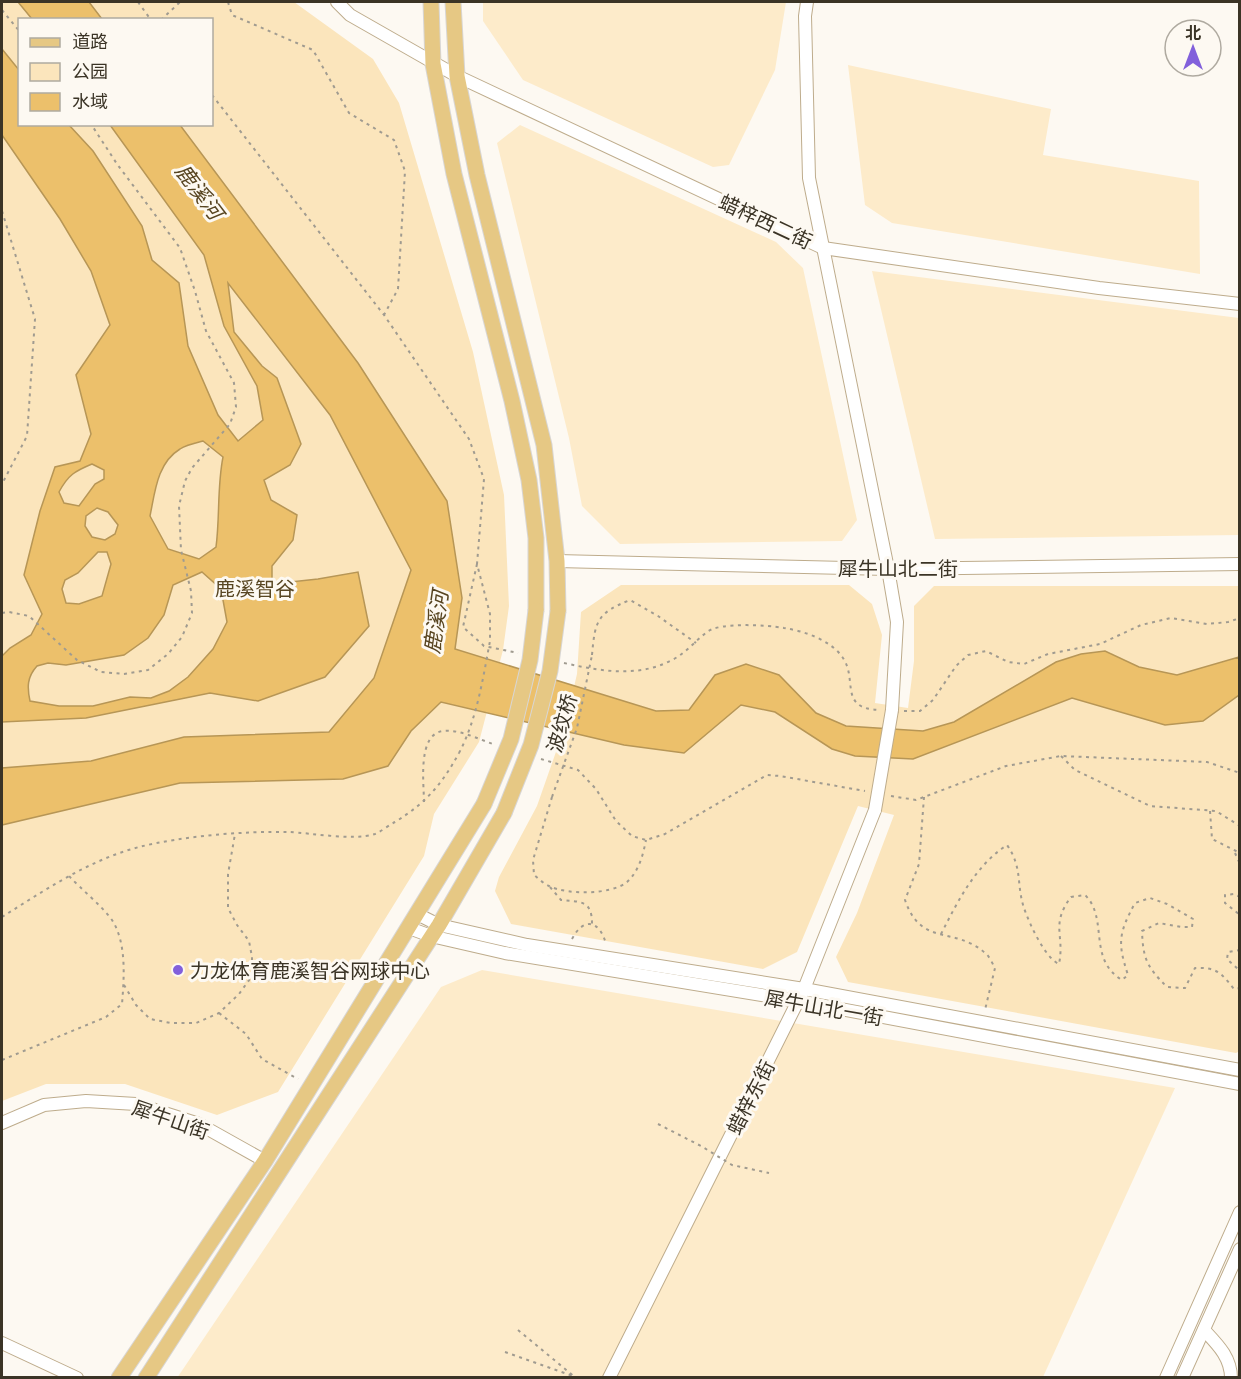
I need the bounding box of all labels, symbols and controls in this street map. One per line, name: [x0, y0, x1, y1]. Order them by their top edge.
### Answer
legend: [18, 18, 213, 126]
north arrow: [1163, 18, 1223, 78]
text: 北: [1185, 23, 1201, 42]
text: 道路: [72, 30, 108, 52]
text: 公园: [72, 60, 108, 82]
text: 水域: [72, 90, 108, 112]
water label: 鹿溪河: [171, 158, 231, 227]
street label: 蜡梓西二街: [716, 189, 816, 253]
street label: 犀牛山北二街: [838, 556, 958, 580]
park label: 鹿溪智谷: [215, 576, 295, 600]
water label: 鹿溪河: [418, 585, 452, 655]
street label: 波纹桥: [541, 691, 581, 755]
place label: 力龙体育鹿溪智谷网球中心: [190, 958, 430, 982]
marker: 力龙体育鹿溪智谷网球中心: [171, 963, 185, 977]
street label: 犀牛山北一街: [763, 985, 885, 1029]
street label: 蜡梓东街: [721, 1056, 779, 1138]
street label: 犀牛山街: [129, 1095, 213, 1143]

